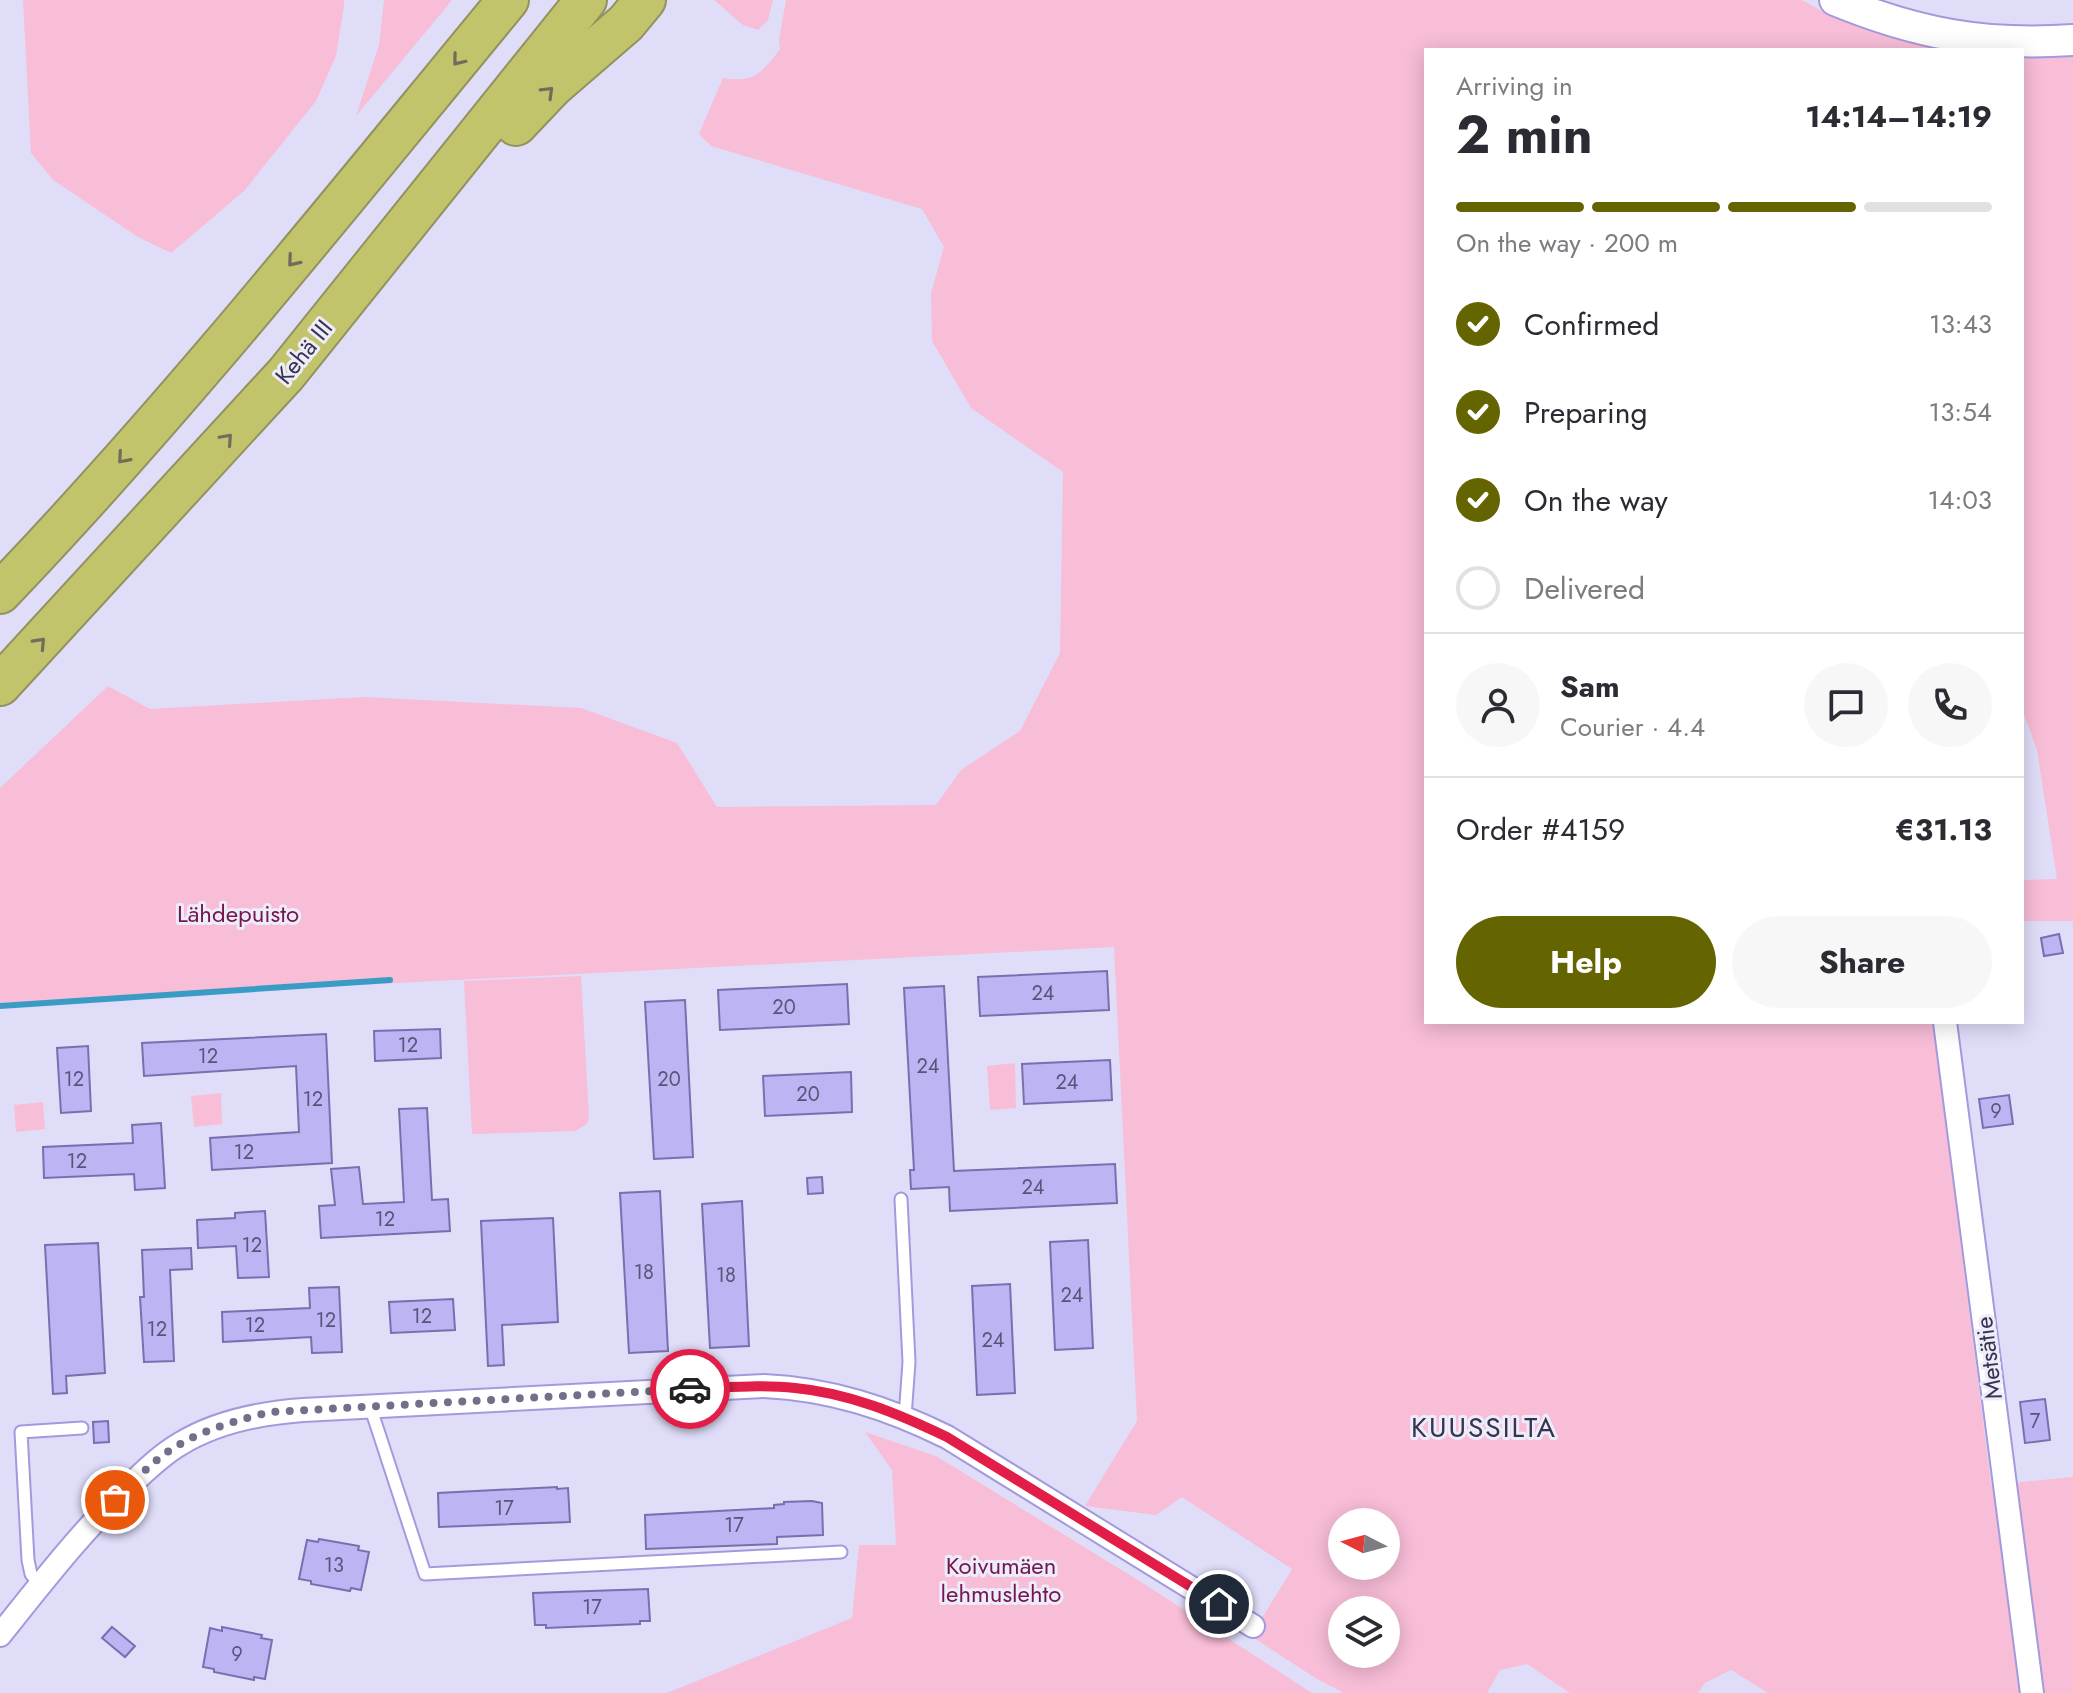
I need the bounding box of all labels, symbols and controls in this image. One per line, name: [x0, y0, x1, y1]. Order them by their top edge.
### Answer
one-way arrow: [453, 51, 468, 65]
text: Arriving in: [1456, 67, 1573, 105]
one-way arrow: [539, 87, 553, 101]
text: 14:14–14:19: [1805, 95, 1992, 138]
text: 2 min: [1456, 97, 1593, 173]
text: On the way · 200 m: [1456, 224, 1678, 262]
one-way arrow: [288, 252, 303, 266]
icon: check: [1456, 302, 1500, 346]
text: Confirmed: [1524, 303, 1659, 346]
text: 13:43: [1929, 305, 1992, 343]
street label: Kehä III: [267, 312, 341, 392]
icon: check: [1456, 390, 1500, 434]
text: Preparing: [1524, 391, 1648, 434]
text: 13:54: [1928, 393, 1992, 431]
one-way arrow: [218, 434, 232, 449]
one-way arrow: [119, 449, 133, 464]
icon: check: [1456, 478, 1500, 522]
text: On the way: [1524, 479, 1668, 522]
text: 14:03: [1928, 481, 1992, 519]
text: Delivered: [1524, 567, 1645, 610]
one-way arrow: [31, 638, 46, 652]
button: person: [1456, 663, 1540, 747]
button: chat: [1804, 663, 1888, 747]
button: phone: [1908, 663, 1992, 747]
text: Sam: [1560, 665, 1620, 708]
text: Courier · 4.4: [1560, 708, 1705, 746]
text: Order #4159: [1456, 808, 1625, 851]
text: €31.13: [1895, 808, 1992, 851]
park label: Lähdepuisto: [177, 896, 299, 931]
button: Help: [1456, 916, 1716, 1008]
button: Share: [1732, 916, 1992, 1008]
house number: 24: [1031, 979, 1055, 1008]
house number: 20: [772, 993, 796, 1022]
house number: 12: [398, 1031, 418, 1060]
house number: 12: [198, 1042, 218, 1071]
house number: 24: [916, 1052, 940, 1081]
house number: 12: [64, 1065, 84, 1094]
house number: 20: [657, 1065, 681, 1094]
house number: 24: [1055, 1068, 1079, 1097]
house number: 20: [796, 1080, 820, 1109]
house number: 12: [303, 1085, 323, 1114]
house number: 9: [1990, 1097, 2002, 1126]
house number: 12: [234, 1138, 254, 1167]
house number: 12: [67, 1147, 87, 1176]
house number: 24: [1021, 1173, 1045, 1202]
house number: 12: [375, 1205, 395, 1234]
house number: 12: [242, 1231, 262, 1260]
house number: 18: [634, 1258, 654, 1287]
house number: 18: [716, 1261, 736, 1290]
house number: 24: [1060, 1281, 1084, 1310]
house number: 12: [412, 1302, 432, 1331]
house number: 12: [316, 1306, 336, 1335]
house number: 12: [245, 1311, 265, 1340]
house number: 12: [147, 1315, 167, 1344]
street label: Metsätie: [1966, 1315, 2011, 1402]
house number: 24: [981, 1326, 1005, 1355]
courier: [650, 1349, 730, 1429]
icon: car: [668, 1367, 712, 1411]
district label: KUUSSILTA: [1411, 1407, 1557, 1448]
house number: 7: [2030, 1407, 2041, 1436]
pin: [81, 1466, 149, 1534]
icon: bag: [93, 1478, 137, 1522]
house number: 17: [494, 1494, 514, 1523]
north arrow: [1328, 1508, 1400, 1580]
map controls: [1328, 1508, 1400, 1668]
house number: 17: [724, 1511, 744, 1540]
park label: Koivumäen lehmuslehto: [941, 1548, 1061, 1611]
house number: 13: [324, 1551, 344, 1580]
pin: [1185, 1570, 1253, 1638]
icon: home: [1197, 1582, 1241, 1626]
house number: 17: [582, 1593, 602, 1622]
button: layers: [1328, 1596, 1400, 1668]
house number: 9: [231, 1640, 243, 1669]

